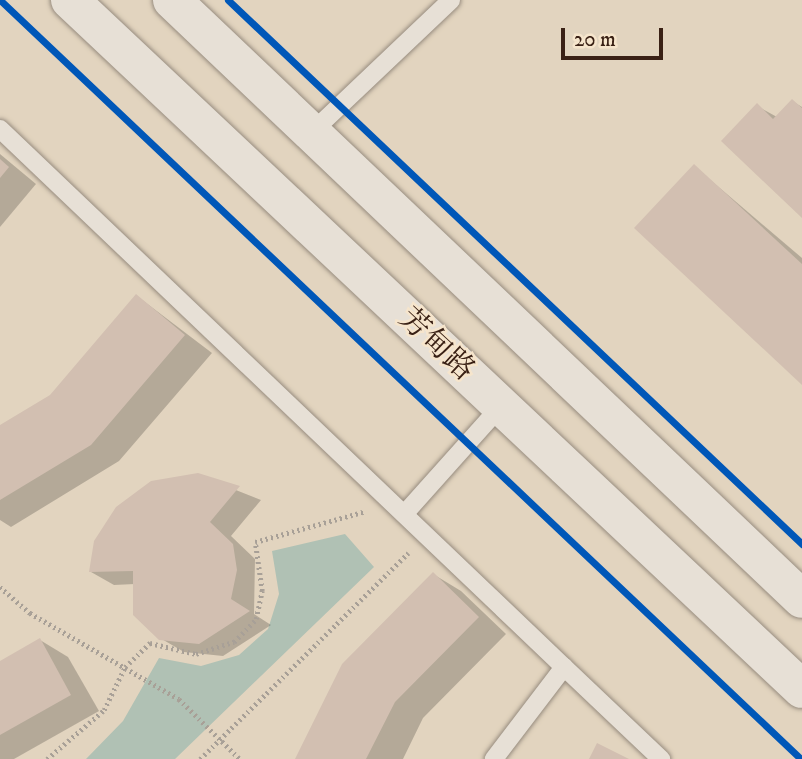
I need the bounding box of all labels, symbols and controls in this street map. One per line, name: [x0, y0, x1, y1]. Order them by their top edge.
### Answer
scale bar: [564, 14, 666, 58]
text: 20 m: [574, 27, 616, 53]
street label: 芳甸路: [391, 301, 481, 389]

